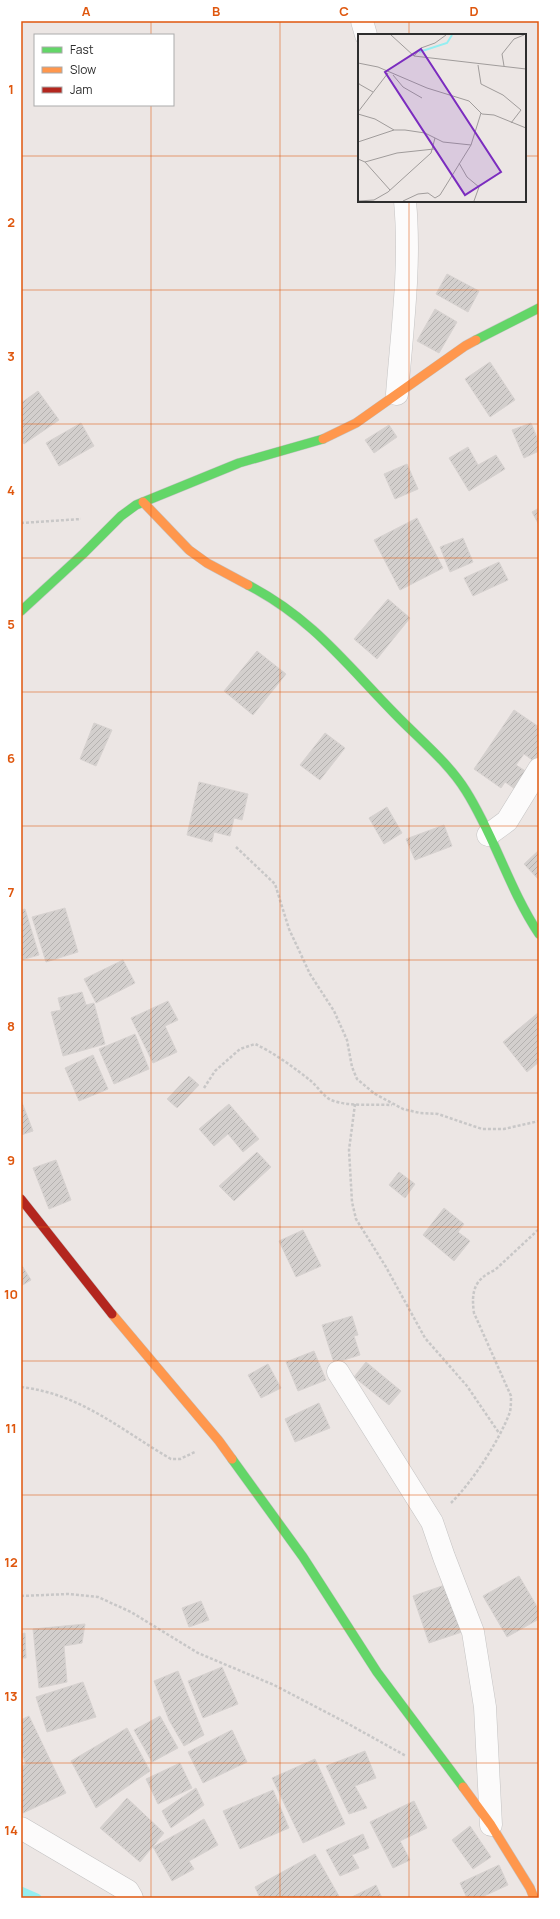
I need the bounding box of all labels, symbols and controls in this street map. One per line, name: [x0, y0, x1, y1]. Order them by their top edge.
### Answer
text: A: [82, 2, 91, 20]
text: B: [212, 2, 220, 20]
text: C: [339, 2, 349, 20]
text: D: [469, 2, 479, 20]
legend: [34, 34, 174, 106]
inset map: [358, 34, 526, 202]
text: Fast: [70, 41, 94, 58]
text: Slow: [70, 61, 96, 78]
text: 1: [8, 80, 14, 98]
text: Jam: [70, 81, 92, 98]
text: 2: [7, 213, 15, 231]
text: 3: [7, 347, 15, 365]
text: 4: [7, 481, 15, 499]
text: 5: [7, 615, 15, 633]
text: 6: [7, 749, 15, 767]
text: 7: [8, 883, 15, 901]
text: 8: [7, 1017, 15, 1035]
text: 9: [7, 1151, 15, 1169]
text: 10: [4, 1285, 18, 1303]
text: 11: [5, 1419, 17, 1437]
text: 12: [4, 1553, 18, 1571]
text: 13: [4, 1687, 18, 1705]
text: 14: [4, 1821, 18, 1839]

